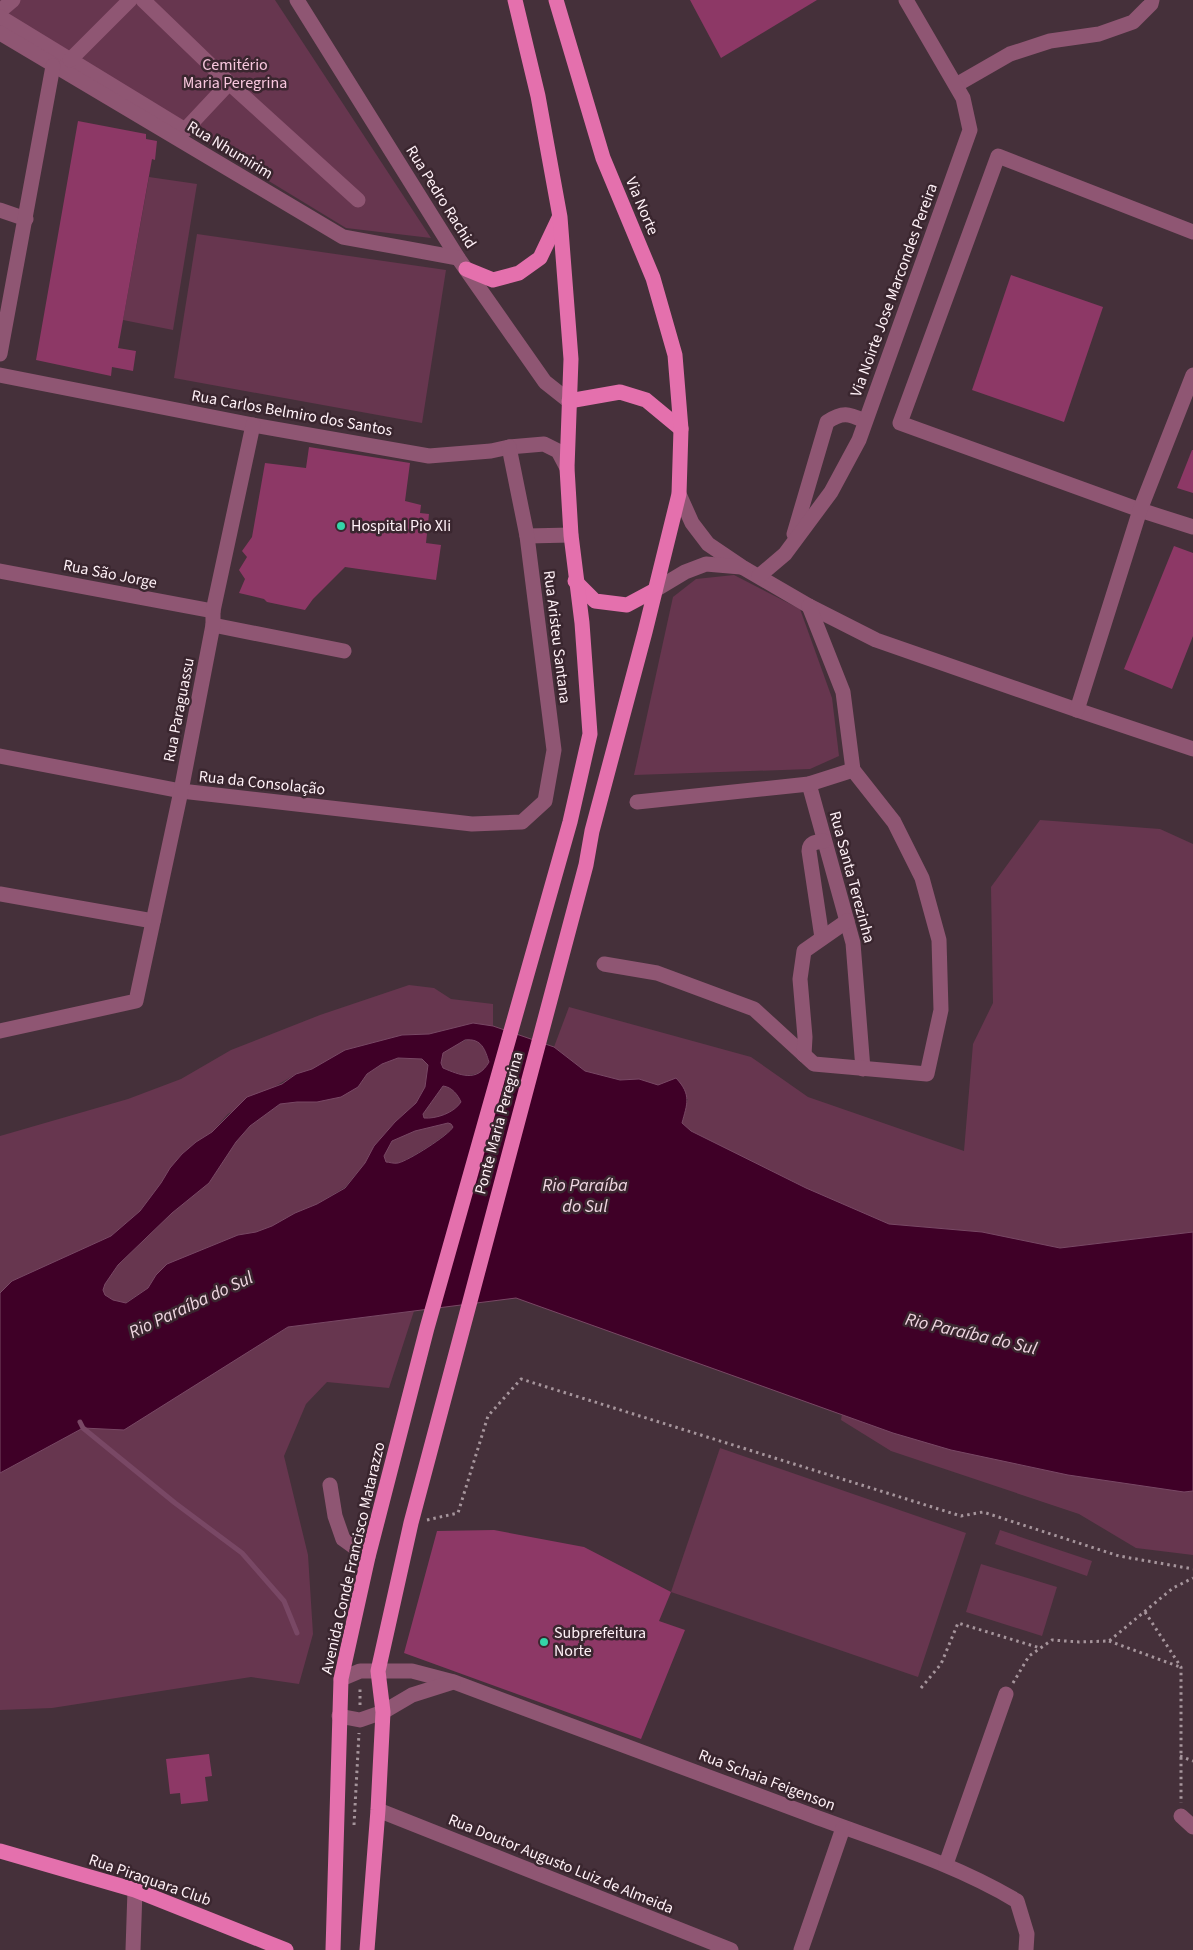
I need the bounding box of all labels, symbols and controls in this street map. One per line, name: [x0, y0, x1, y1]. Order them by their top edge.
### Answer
park label: Cemitério Maria Peregrina: [183, 54, 287, 94]
street label: Rua Nhumirim: [183, 116, 277, 184]
street label: Rua Pedro Rachid: [400, 141, 482, 253]
street label: Via Norte: [620, 174, 664, 238]
street label: Via Noirte Jose Marcondes Pereira: [845, 180, 943, 400]
street label: Rua Carlos Belmiro dos Santos: [190, 384, 394, 442]
place label: Hospital Pio XIi: [351, 515, 451, 537]
marker: Hospital Pio XIi: [335, 520, 347, 532]
street label: Rua São Jorge: [61, 554, 159, 594]
street label: Rua Aristeu Santana: [538, 569, 576, 705]
street label: Rua Paraguassu: [158, 656, 200, 764]
street label: Rua da Consolação: [198, 765, 326, 801]
street label: Rua Santa Terezinha: [824, 809, 880, 945]
street label: Ponte Maria Peregrina: [469, 1049, 529, 1197]
water label: Rio Paraíba do Sul: [542, 1173, 628, 1219]
water label: Rio Paraíba do Sul: [125, 1265, 258, 1345]
water label: Rio Paraíba do Sul: [903, 1307, 1040, 1361]
street label: Avenida Conde Francisco Matarazzo: [316, 1440, 390, 1676]
place label: Subprefeitura Norte: [554, 1622, 646, 1662]
marker: Subprefeitura Norte: [538, 1636, 550, 1648]
street label: Rua Schaia Feigenson: [695, 1744, 839, 1816]
street label: Rua Doutor Augusto Luiz de Almeida: [445, 1809, 677, 1919]
street label: Rua Piraquara Club: [86, 1849, 214, 1911]

